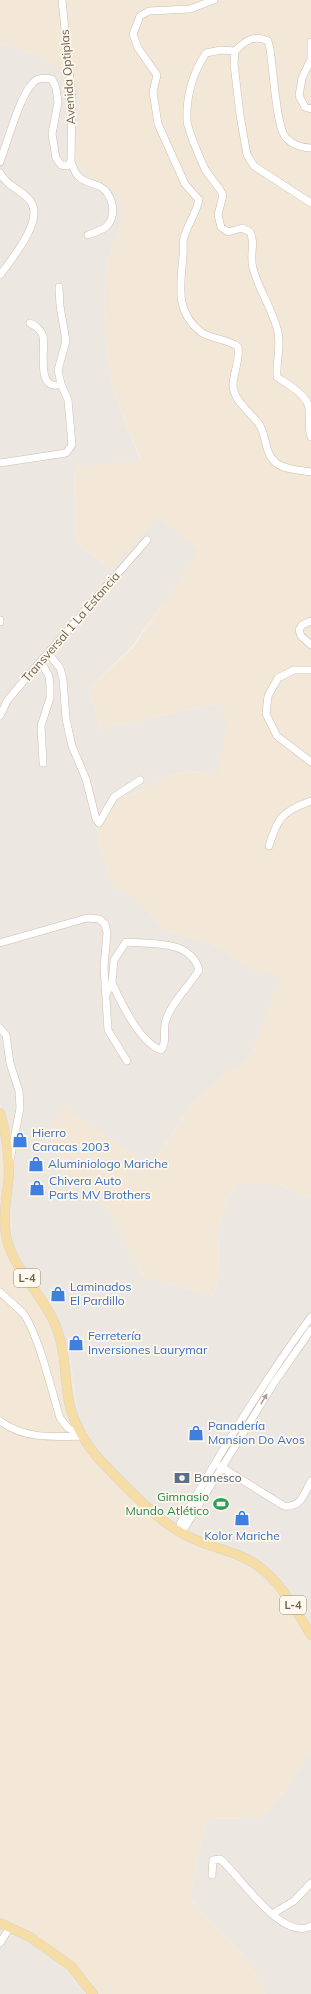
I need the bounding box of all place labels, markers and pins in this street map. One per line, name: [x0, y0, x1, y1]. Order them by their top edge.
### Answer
place label: Hierro Caracas 2003: [32, 1125, 110, 1154]
shop icon: Hierro Caracas 2003: [11, 1131, 29, 1149]
shop icon: Aluminiologo Mariche: [27, 1155, 45, 1173]
place label: Aluminiologo Mariche: [48, 1156, 168, 1171]
place label: Chivera Auto Parts MV Brothers: [49, 1173, 151, 1202]
shop icon: Chivera Auto Parts MV Brothers: [28, 1179, 46, 1197]
place label: Laminados El Pardillo: [70, 1279, 131, 1308]
shop icon: Laminados El Pardillo: [49, 1285, 67, 1303]
place label: Ferretería Inversiones Laurymar: [88, 1328, 208, 1357]
shop icon: Ferretería Inversiones Laurymar: [67, 1334, 85, 1352]
place label: Panadería Mansion Do Avos: [208, 1418, 305, 1447]
shop icon: Panadería Mansion Do Avos: [187, 1424, 205, 1442]
bank icon: Banesco: [173, 1469, 191, 1487]
place label: Banesco: [194, 1470, 242, 1485]
place label: Gimnasio Mundo Atlético: [126, 1489, 209, 1518]
sports icon: Gimnasio Mundo Atlético: [212, 1495, 230, 1513]
shop icon: Kolor Mariche: [233, 1509, 251, 1527]
place label: Kolor Mariche: [204, 1528, 280, 1543]

